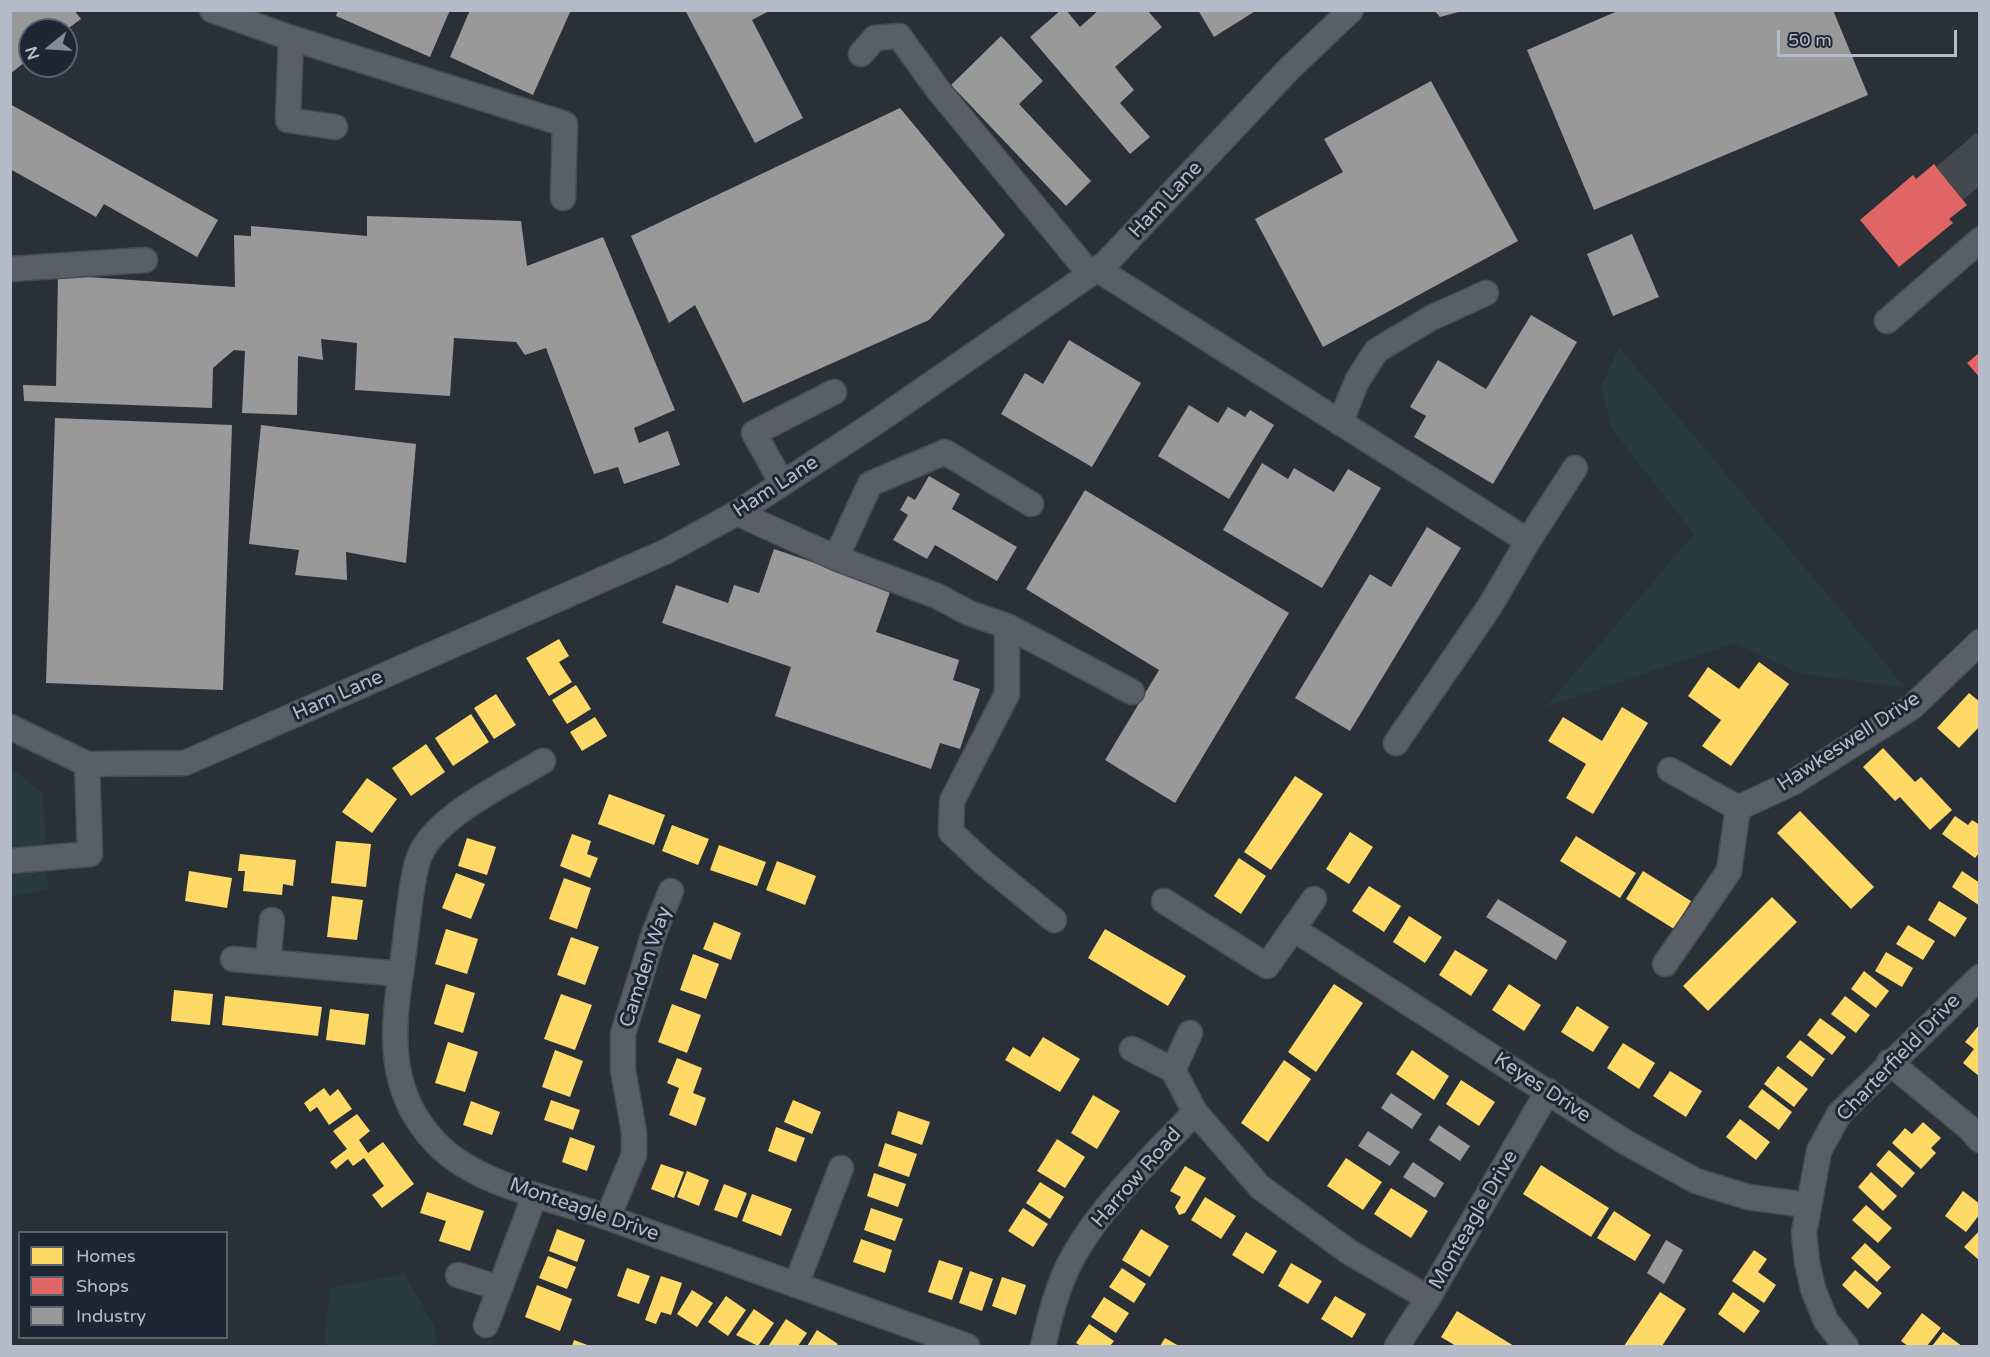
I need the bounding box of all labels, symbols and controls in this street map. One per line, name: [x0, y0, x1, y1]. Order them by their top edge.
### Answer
north arrow: [18, 18, 78, 78]
scale bar: [1780, 18, 1960, 56]
text: 50 m: [1788, 29, 1832, 51]
text: N: [21, 44, 44, 62]
street label: Ham Lane: [1124, 157, 1208, 243]
street label: Ham Lane: [729, 451, 823, 523]
street label: Ham Lane: [289, 665, 387, 727]
street label: Hawkeswell Drive: [1773, 687, 1925, 797]
street label: Camden Way: [615, 903, 677, 1031]
street label: Charterfield Drive: [1832, 989, 1966, 1127]
street label: Keyes Drive: [1489, 1048, 1595, 1128]
street label: Harrow Road: [1087, 1123, 1187, 1233]
street label: Monteagle Drive: [1424, 1146, 1524, 1294]
street label: Monteagle Drive: [506, 1173, 662, 1247]
legend: [18, 1231, 228, 1339]
text: Homes: [76, 1245, 136, 1267]
text: Shops: [76, 1275, 129, 1297]
text: Industry: [76, 1305, 146, 1327]

